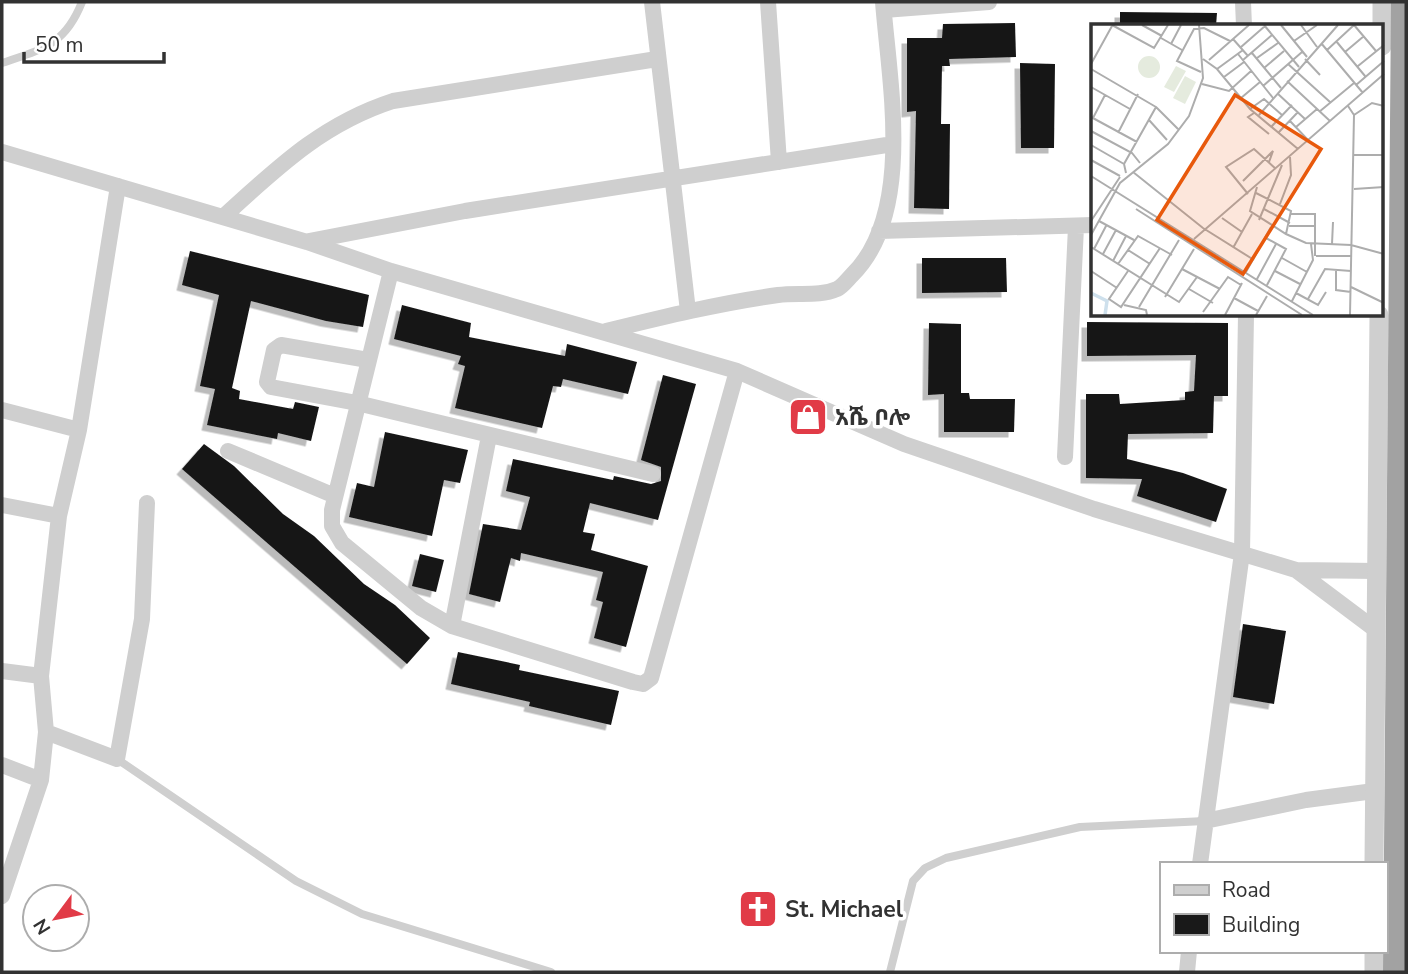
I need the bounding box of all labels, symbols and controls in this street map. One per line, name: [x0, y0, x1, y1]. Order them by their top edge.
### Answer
scale bar: [24, 21, 164, 65]
inset map: [1091, 24, 1384, 317]
text: 50 m: [35, 31, 84, 59]
shop icon: አሼ ቦሎ: [787, 396, 829, 438]
place label: አሼ ቦሎ: [835, 402, 910, 433]
legend: [1160, 862, 1387, 953]
text: Road: [1222, 876, 1271, 904]
north arrow: [21, 883, 91, 953]
church icon: St. Michael: [737, 888, 779, 930]
place label: St. Michael: [785, 894, 904, 925]
text: Building: [1222, 911, 1300, 939]
text: N: [28, 914, 57, 939]

